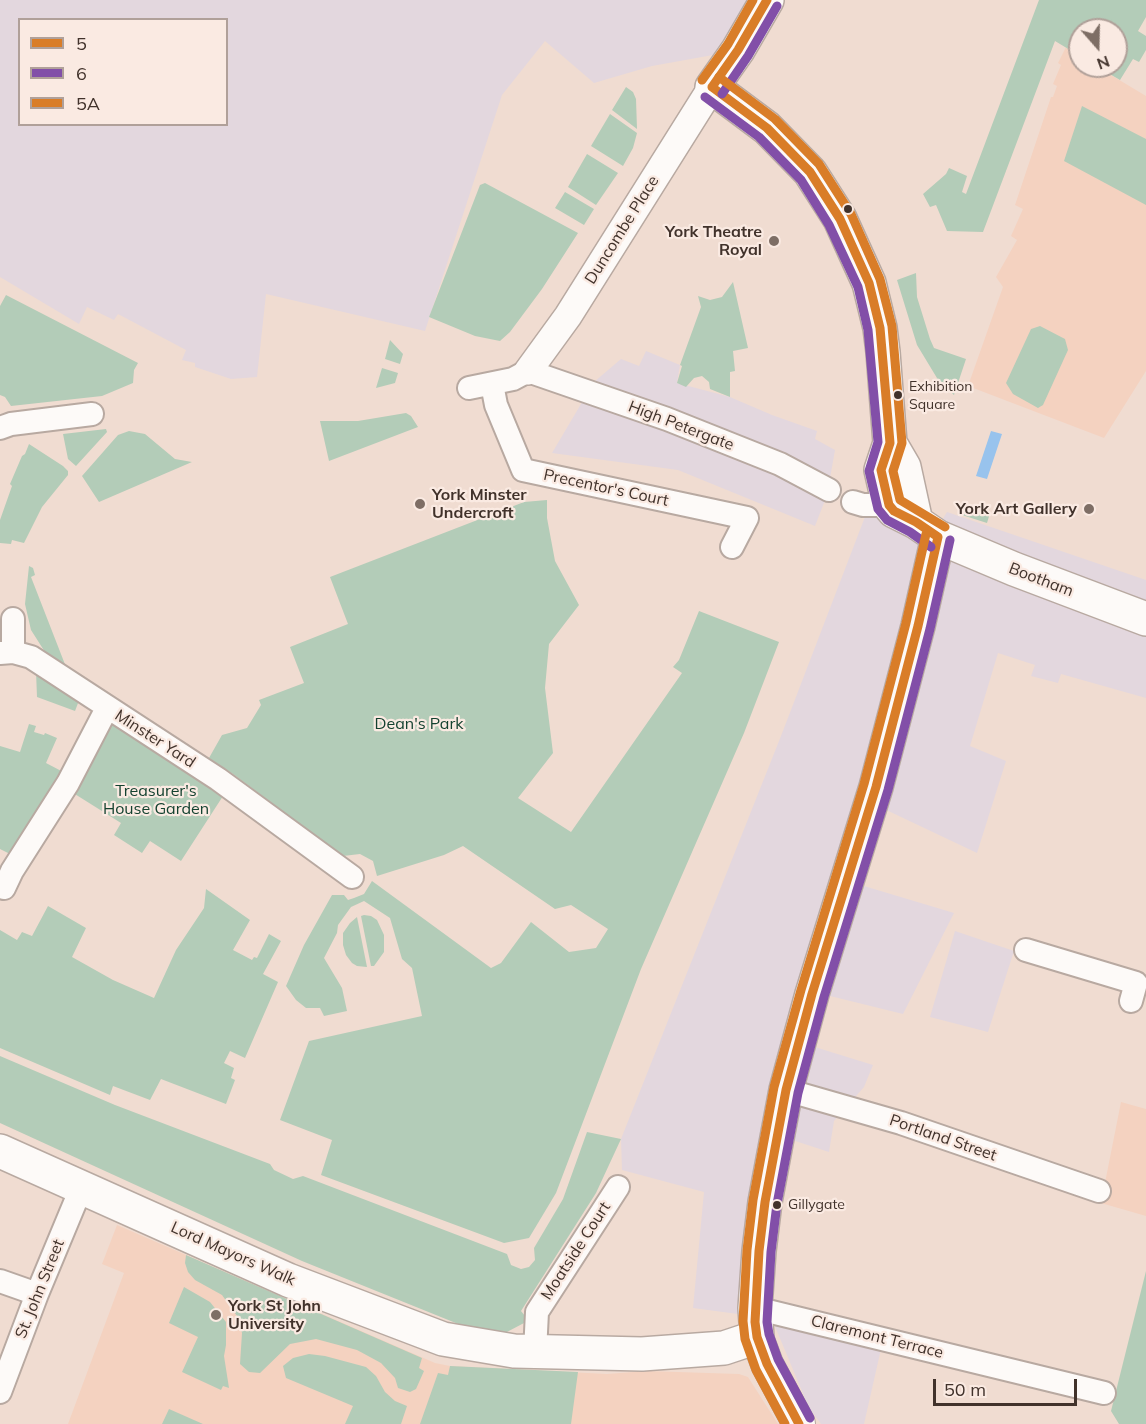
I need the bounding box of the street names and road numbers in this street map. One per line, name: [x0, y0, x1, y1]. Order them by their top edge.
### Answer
street label: Duncombe Place: [581, 172, 663, 288]
street label: High Petergate: [626, 397, 736, 455]
street label: Precentor's Court: [542, 465, 670, 511]
street label: Bootham: [1006, 559, 1076, 601]
street label: Minster Yard: [111, 706, 199, 772]
street label: Portland Street: [887, 1111, 999, 1165]
street label: Moatside Court: [537, 1198, 615, 1304]
street label: Lord Mayors Walk: [168, 1218, 298, 1290]
street label: St. John Street: [11, 1237, 69, 1341]
street label: Claremont Terrace: [809, 1311, 945, 1363]

